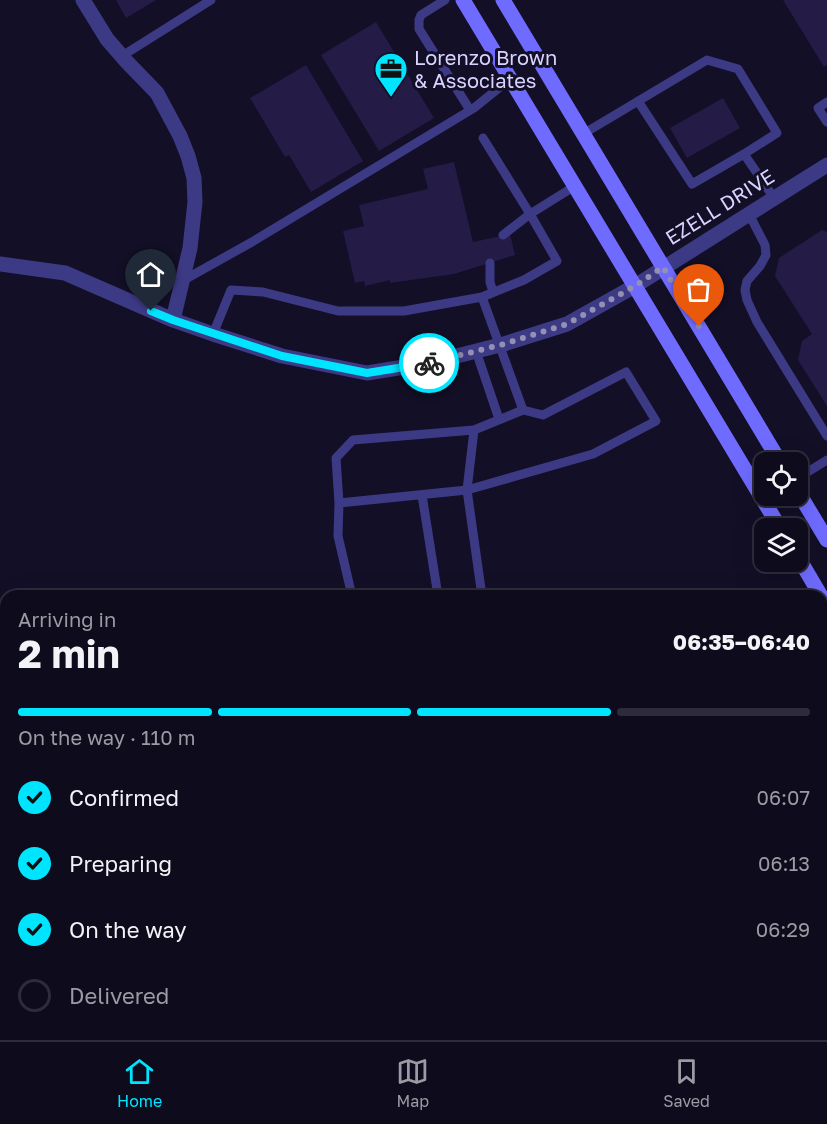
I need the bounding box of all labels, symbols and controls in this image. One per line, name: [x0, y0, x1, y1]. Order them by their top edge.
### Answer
place label: Lorenzo Brown & Associates: [414, 45, 557, 92]
office icon: Lorenzo Brown & Associates: [373, 51, 409, 98]
street label: EZELL DRIVE: [661, 163, 778, 249]
pin: [125, 249, 176, 311]
icon: home: [134, 258, 167, 291]
pin: [673, 264, 724, 326]
icon: bag: [682, 273, 715, 306]
courier: [399, 333, 459, 393]
icon: bike: [413, 347, 446, 380]
map controls: [754, 452, 808, 572]
button: locate: [754, 452, 808, 506]
button: layers: [754, 518, 808, 572]
text: Arriving in: [18, 607, 116, 631]
text: 06:35–06:40: [673, 628, 810, 655]
text: 2 min: [18, 630, 120, 677]
text: On the way · 110 m: [18, 725, 195, 749]
icon: check: [18, 781, 51, 814]
text: Confirmed: [69, 784, 179, 811]
text: 06:07: [757, 785, 810, 809]
icon: check: [18, 847, 51, 880]
text: Preparing: [69, 850, 172, 877]
text: 06:13: [758, 851, 810, 875]
icon: check: [18, 913, 51, 946]
text: On the way: [69, 916, 187, 943]
text: 06:29: [756, 917, 810, 941]
text: Delivered: [69, 982, 169, 1009]
tab: Home: [117, 1055, 162, 1111]
tab: Map: [396, 1055, 429, 1111]
tab: Saved: [663, 1055, 710, 1111]

